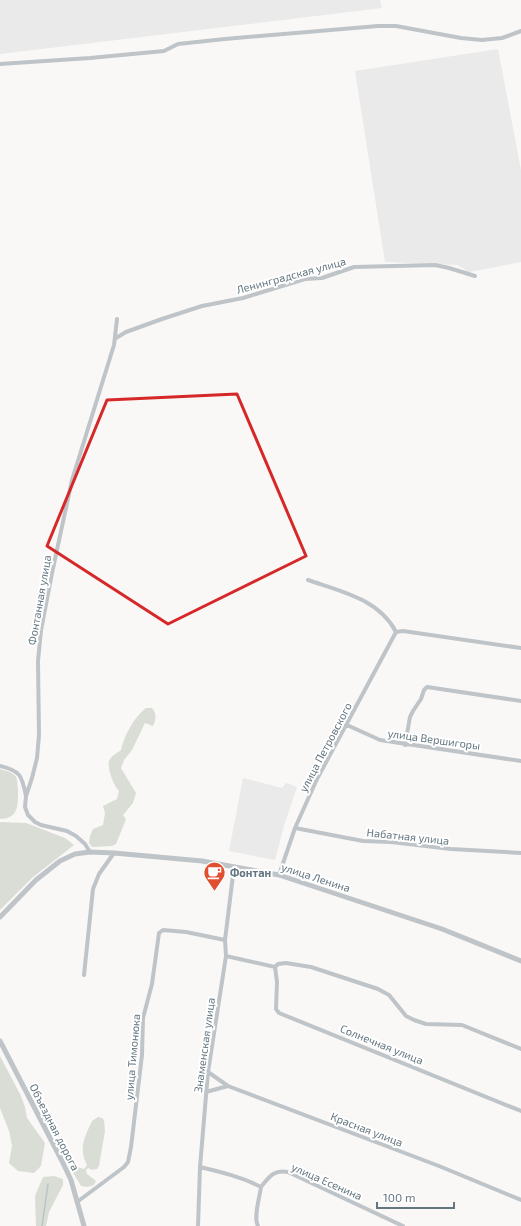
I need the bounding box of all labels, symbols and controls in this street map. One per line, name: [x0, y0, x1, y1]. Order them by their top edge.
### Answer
street label: Ленинградская улица: [235, 254, 347, 297]
street label: Фонтанная улица: [25, 554, 54, 646]
street label: улица Петровского: [296, 700, 355, 794]
street label: улица Вершигоры: [387, 726, 481, 753]
street label: Набатная улица: [366, 825, 450, 848]
cafe icon: Фонтан: [201, 859, 227, 892]
street label: улица Ленина: [280, 860, 352, 895]
place label: Фонтан: [230, 866, 271, 879]
street label: Знаменская улица: [191, 997, 218, 1093]
street label: улица Тимонюка: [122, 1013, 143, 1101]
street label: Солнечная улица: [338, 1021, 425, 1068]
street label: Объездная дорога: [27, 1081, 83, 1173]
street label: Красная улица: [329, 1109, 405, 1150]
street label: улица Есенина: [289, 1160, 364, 1203]
scale bar: [377, 1184, 454, 1210]
text: 100 m: [383, 1190, 415, 1204]

